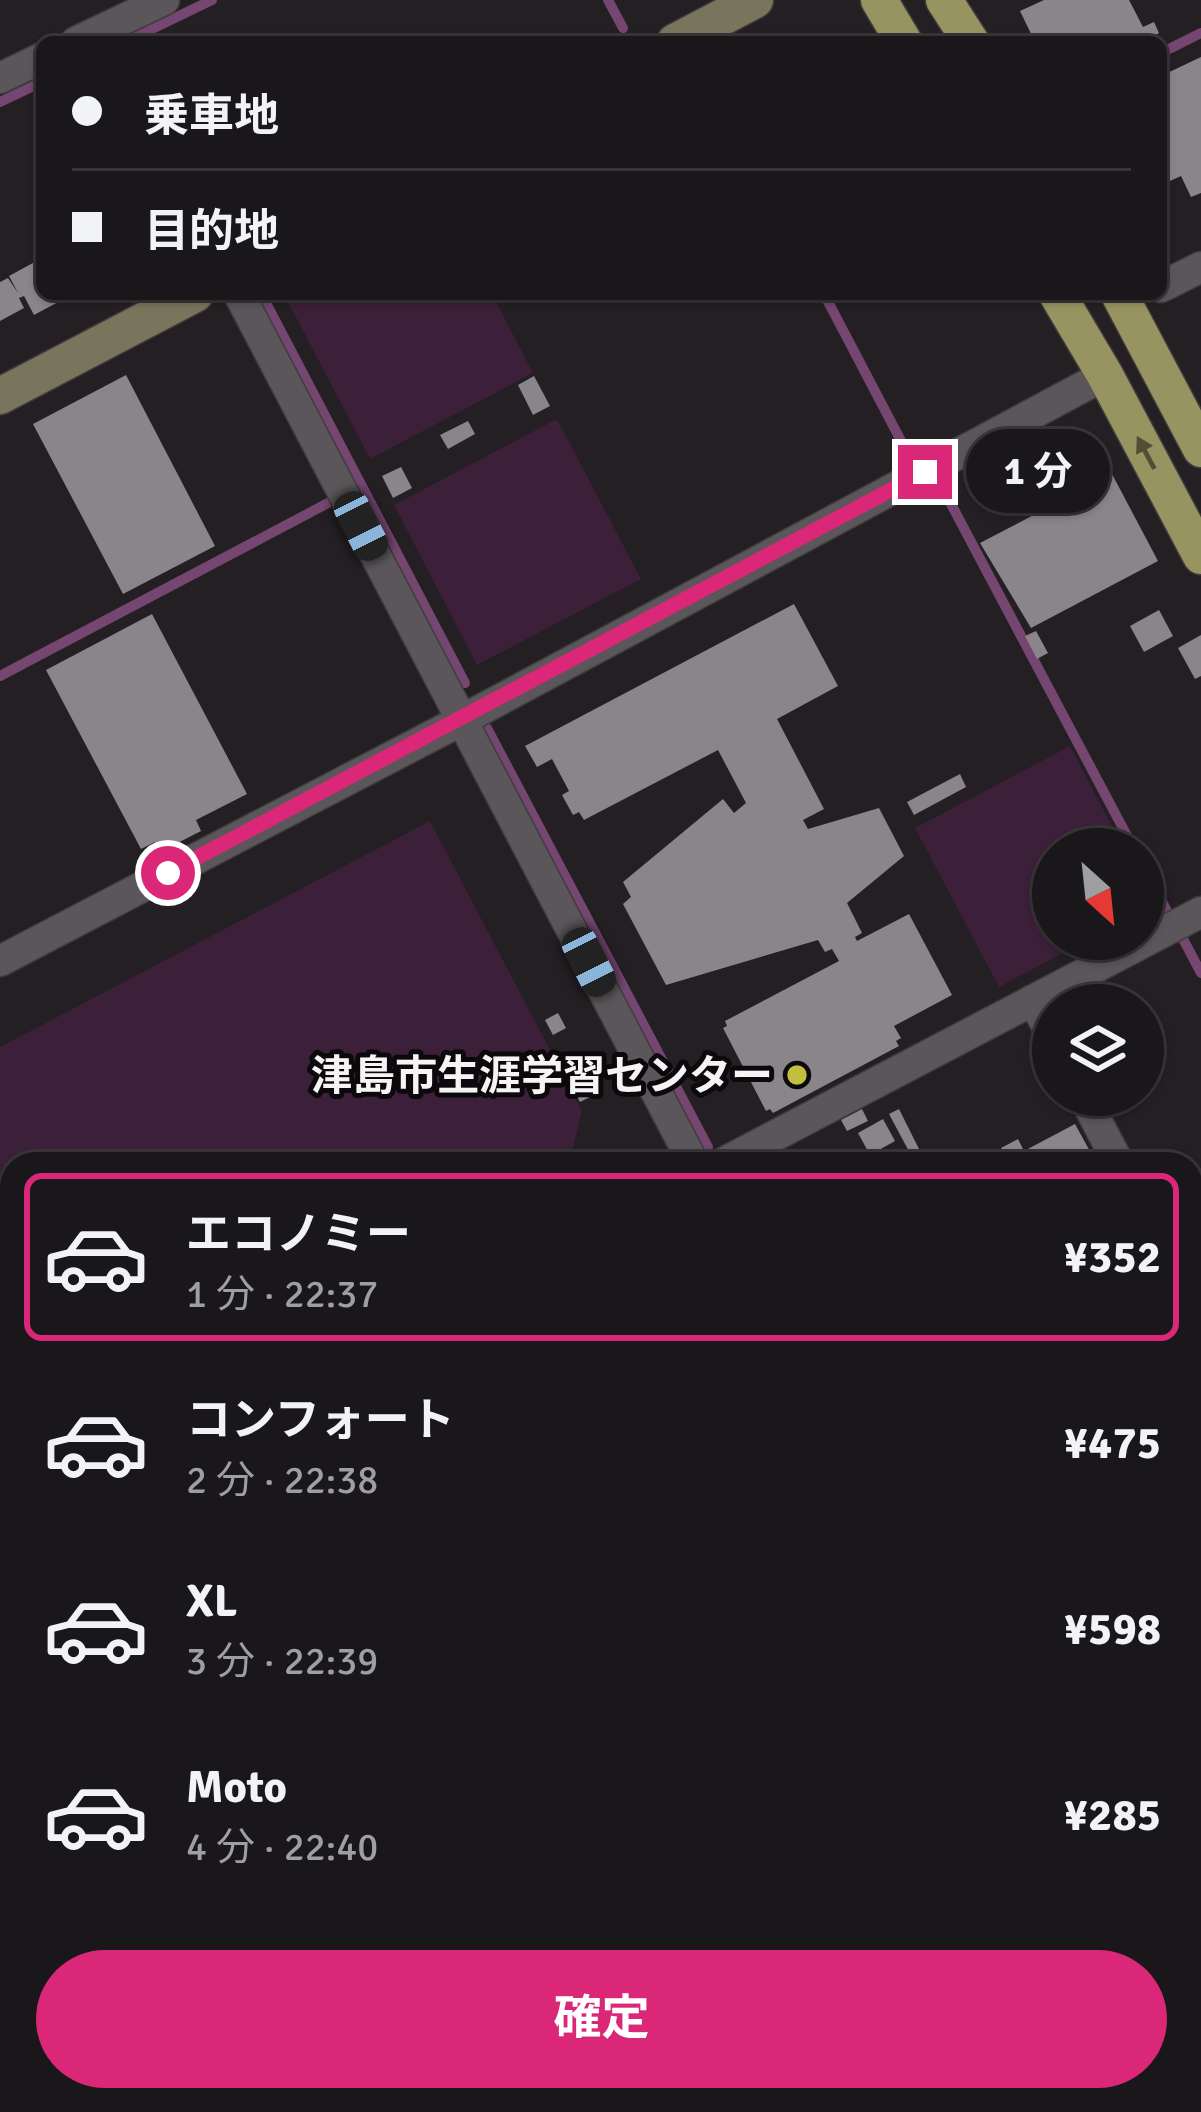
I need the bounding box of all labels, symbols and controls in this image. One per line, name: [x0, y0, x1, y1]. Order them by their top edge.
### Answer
text: 乗車地: [144, 89, 279, 144]
text: 目的地: [144, 204, 279, 259]
callout: 1 分: [967, 430, 1111, 514]
one-way arrow: [1137, 435, 1157, 470]
route end: [898, 445, 952, 499]
text: 1 分: [1004, 447, 1072, 495]
car: [329, 486, 393, 566]
north arrow: [1032, 828, 1164, 960]
map controls: [1032, 828, 1164, 1116]
route start: [141, 846, 195, 900]
car: [557, 922, 621, 1002]
button: layers: [1032, 984, 1164, 1116]
place label: 津島市生涯学習センター: [311, 1051, 773, 1102]
marker: 津島市生涯学習センター: [784, 1062, 810, 1088]
icon: car: [42, 1203, 150, 1311]
text: エコノミー: [186, 1207, 411, 1262]
text: ¥352: [1064, 1230, 1161, 1285]
text: 1 分 · 22:37: [186, 1270, 378, 1318]
icon: car: [42, 1389, 150, 1497]
text: コンフォート: [186, 1393, 455, 1448]
text: ¥475: [1064, 1416, 1161, 1471]
text: 2 分 · 22:38: [186, 1456, 378, 1504]
text: XL: [186, 1574, 237, 1629]
icon: car: [42, 1575, 150, 1683]
text: ¥598: [1064, 1602, 1161, 1657]
text: 3 分 · 22:39: [186, 1637, 378, 1685]
text: Moto: [186, 1760, 287, 1815]
icon: car: [42, 1761, 150, 1869]
text: ¥285: [1064, 1788, 1161, 1843]
text: 4 分 · 22:40: [186, 1823, 378, 1871]
button: 確定: [36, 1950, 1167, 2088]

